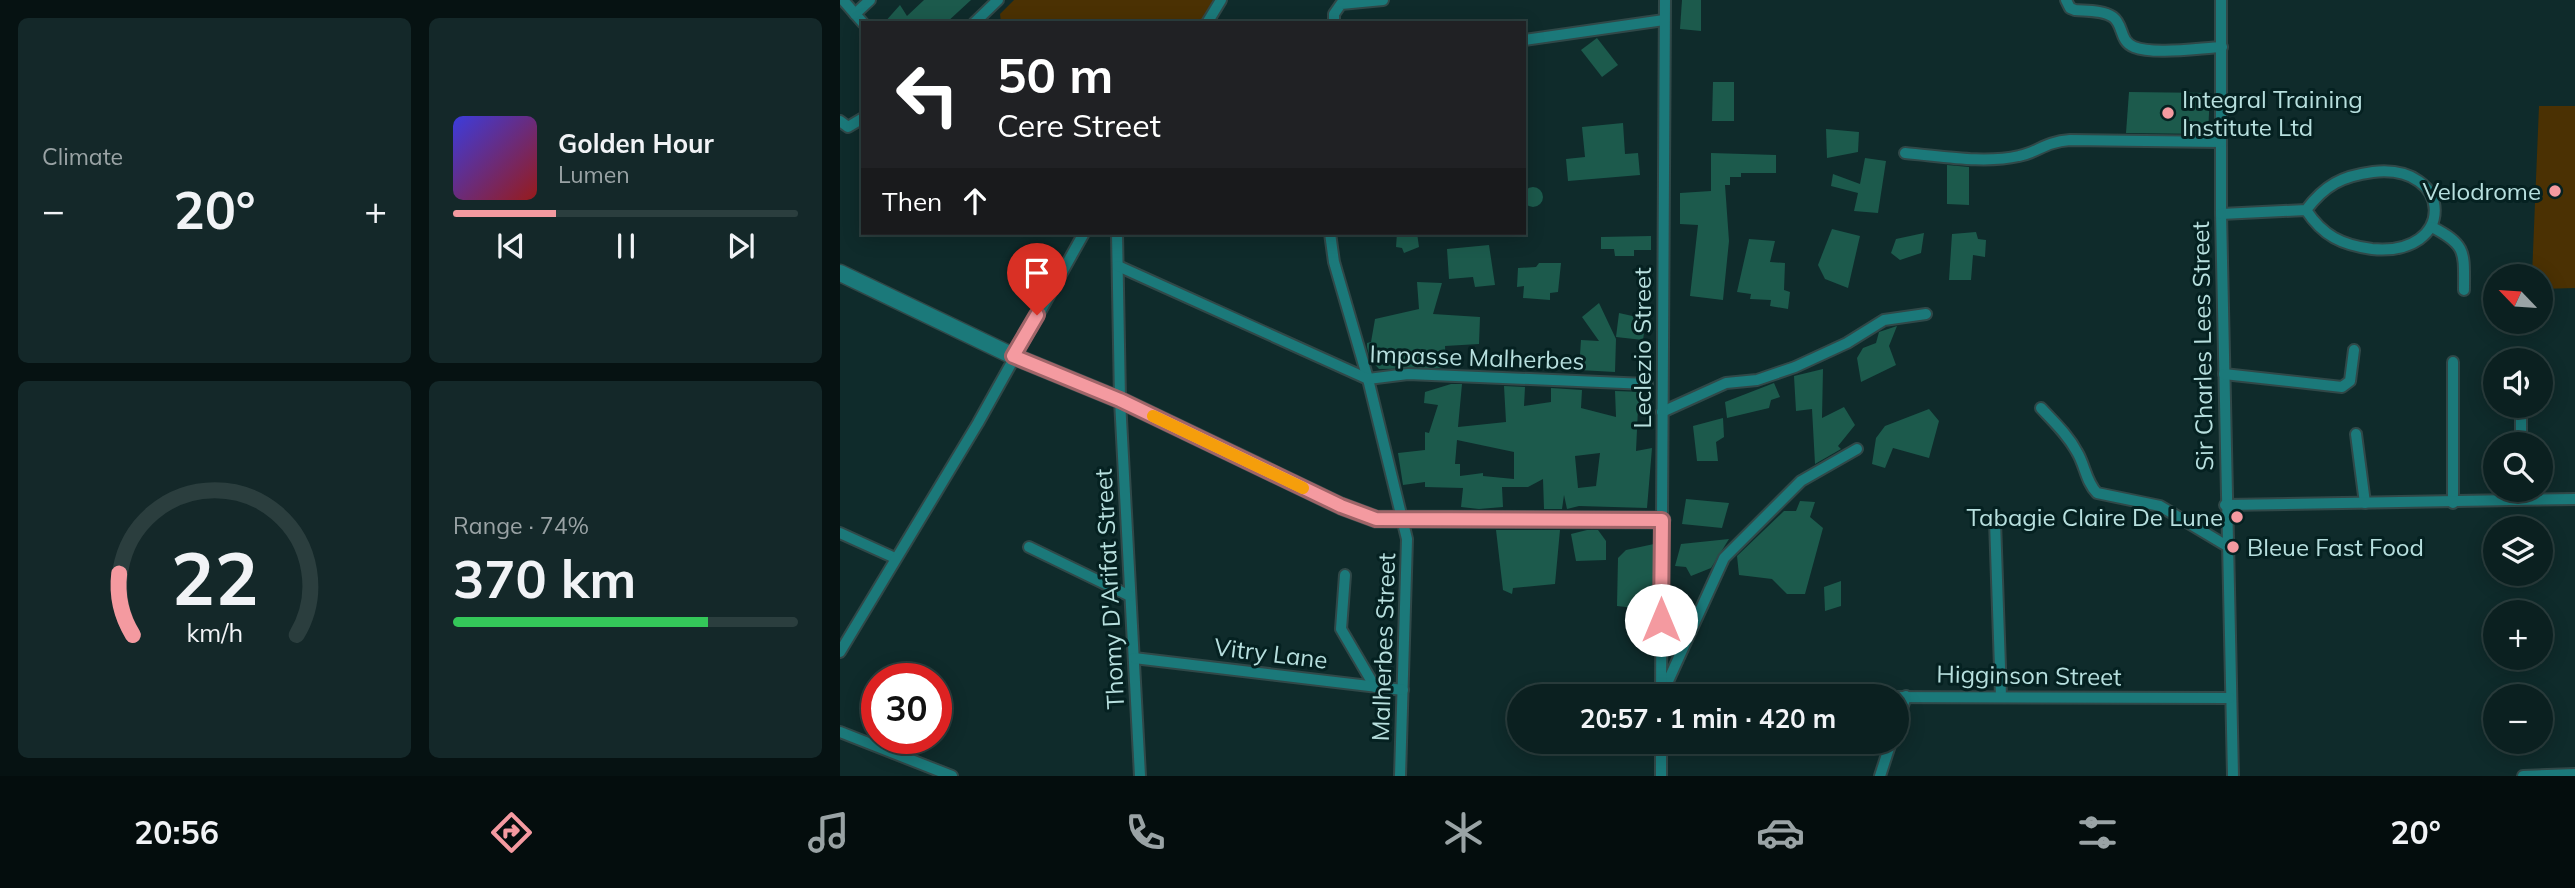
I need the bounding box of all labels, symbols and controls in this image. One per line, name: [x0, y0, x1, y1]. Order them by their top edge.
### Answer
text: 50 m: [997, 44, 1113, 105]
icon: left: [882, 49, 973, 140]
place label: Integral Training Institute Ltd: [2182, 84, 2363, 142]
text: Cere Street: [997, 105, 1161, 145]
marker: Integral Training Institute Ltd: [2160, 105, 2176, 121]
text: Golden Hour: [558, 127, 714, 160]
text: Climate: [42, 142, 123, 171]
text: Lumen: [558, 160, 630, 189]
place label: Velodrome: [2422, 176, 2541, 206]
text: 20°: [173, 177, 256, 242]
icon: ahead: [956, 182, 994, 220]
marker: Velodrome: [2547, 183, 2563, 199]
text: Then: [882, 185, 942, 218]
text: −: [42, 186, 65, 234]
text: +: [364, 186, 387, 234]
street label: Sir Charles Lees Street: [2185, 221, 2219, 471]
icon: previous: [492, 227, 530, 265]
icon: pause: [607, 227, 645, 265]
icon: next: [722, 227, 760, 265]
pin: [1007, 243, 1067, 315]
icon: arrive: [1018, 254, 1056, 292]
north arrow: [2483, 264, 2553, 334]
map controls: [2483, 264, 2553, 754]
street label: Leclezio Street: [1627, 267, 1657, 429]
street label: Impasse Malherbes: [1369, 338, 1585, 376]
button: sound: [2483, 348, 2553, 418]
button: search: [2483, 432, 2553, 502]
street label: Thomy D'Arifat Street: [1088, 468, 1130, 710]
place label: Tabagie Claire De Lune: [1966, 502, 2223, 532]
marker: Tabagie Claire De Lune: [2229, 509, 2245, 525]
text: Range · 74%: [453, 511, 589, 540]
button: layers: [2483, 516, 2553, 586]
place label: Bleue Fast Food: [2247, 532, 2424, 562]
text: 22: [171, 533, 258, 624]
marker: Bleue Fast Food: [2225, 539, 2241, 555]
text: 370 km: [453, 546, 636, 611]
street label: Malherbes Street: [1365, 552, 1401, 742]
position arrow: [1624, 583, 1698, 657]
button: +: [2483, 600, 2553, 670]
text: km/h: [186, 617, 243, 648]
street label: Vitry Lane: [1213, 631, 1329, 675]
street label: Higginson Street: [1936, 658, 2122, 692]
speed limit sign: 30: [861, 663, 952, 754]
button: −: [2483, 684, 2553, 754]
text: 20:57 · 1 min · 420 m: [1580, 702, 1836, 735]
icon: directions: [487, 808, 536, 857]
icon: music: [804, 808, 853, 857]
icon: phone: [1121, 808, 1170, 857]
icon: climate: [1439, 808, 1488, 857]
icon: car: [1756, 808, 1805, 857]
icon: filters: [2073, 808, 2122, 857]
text: 20:56: [134, 812, 219, 852]
text: 20°: [2390, 812, 2441, 852]

